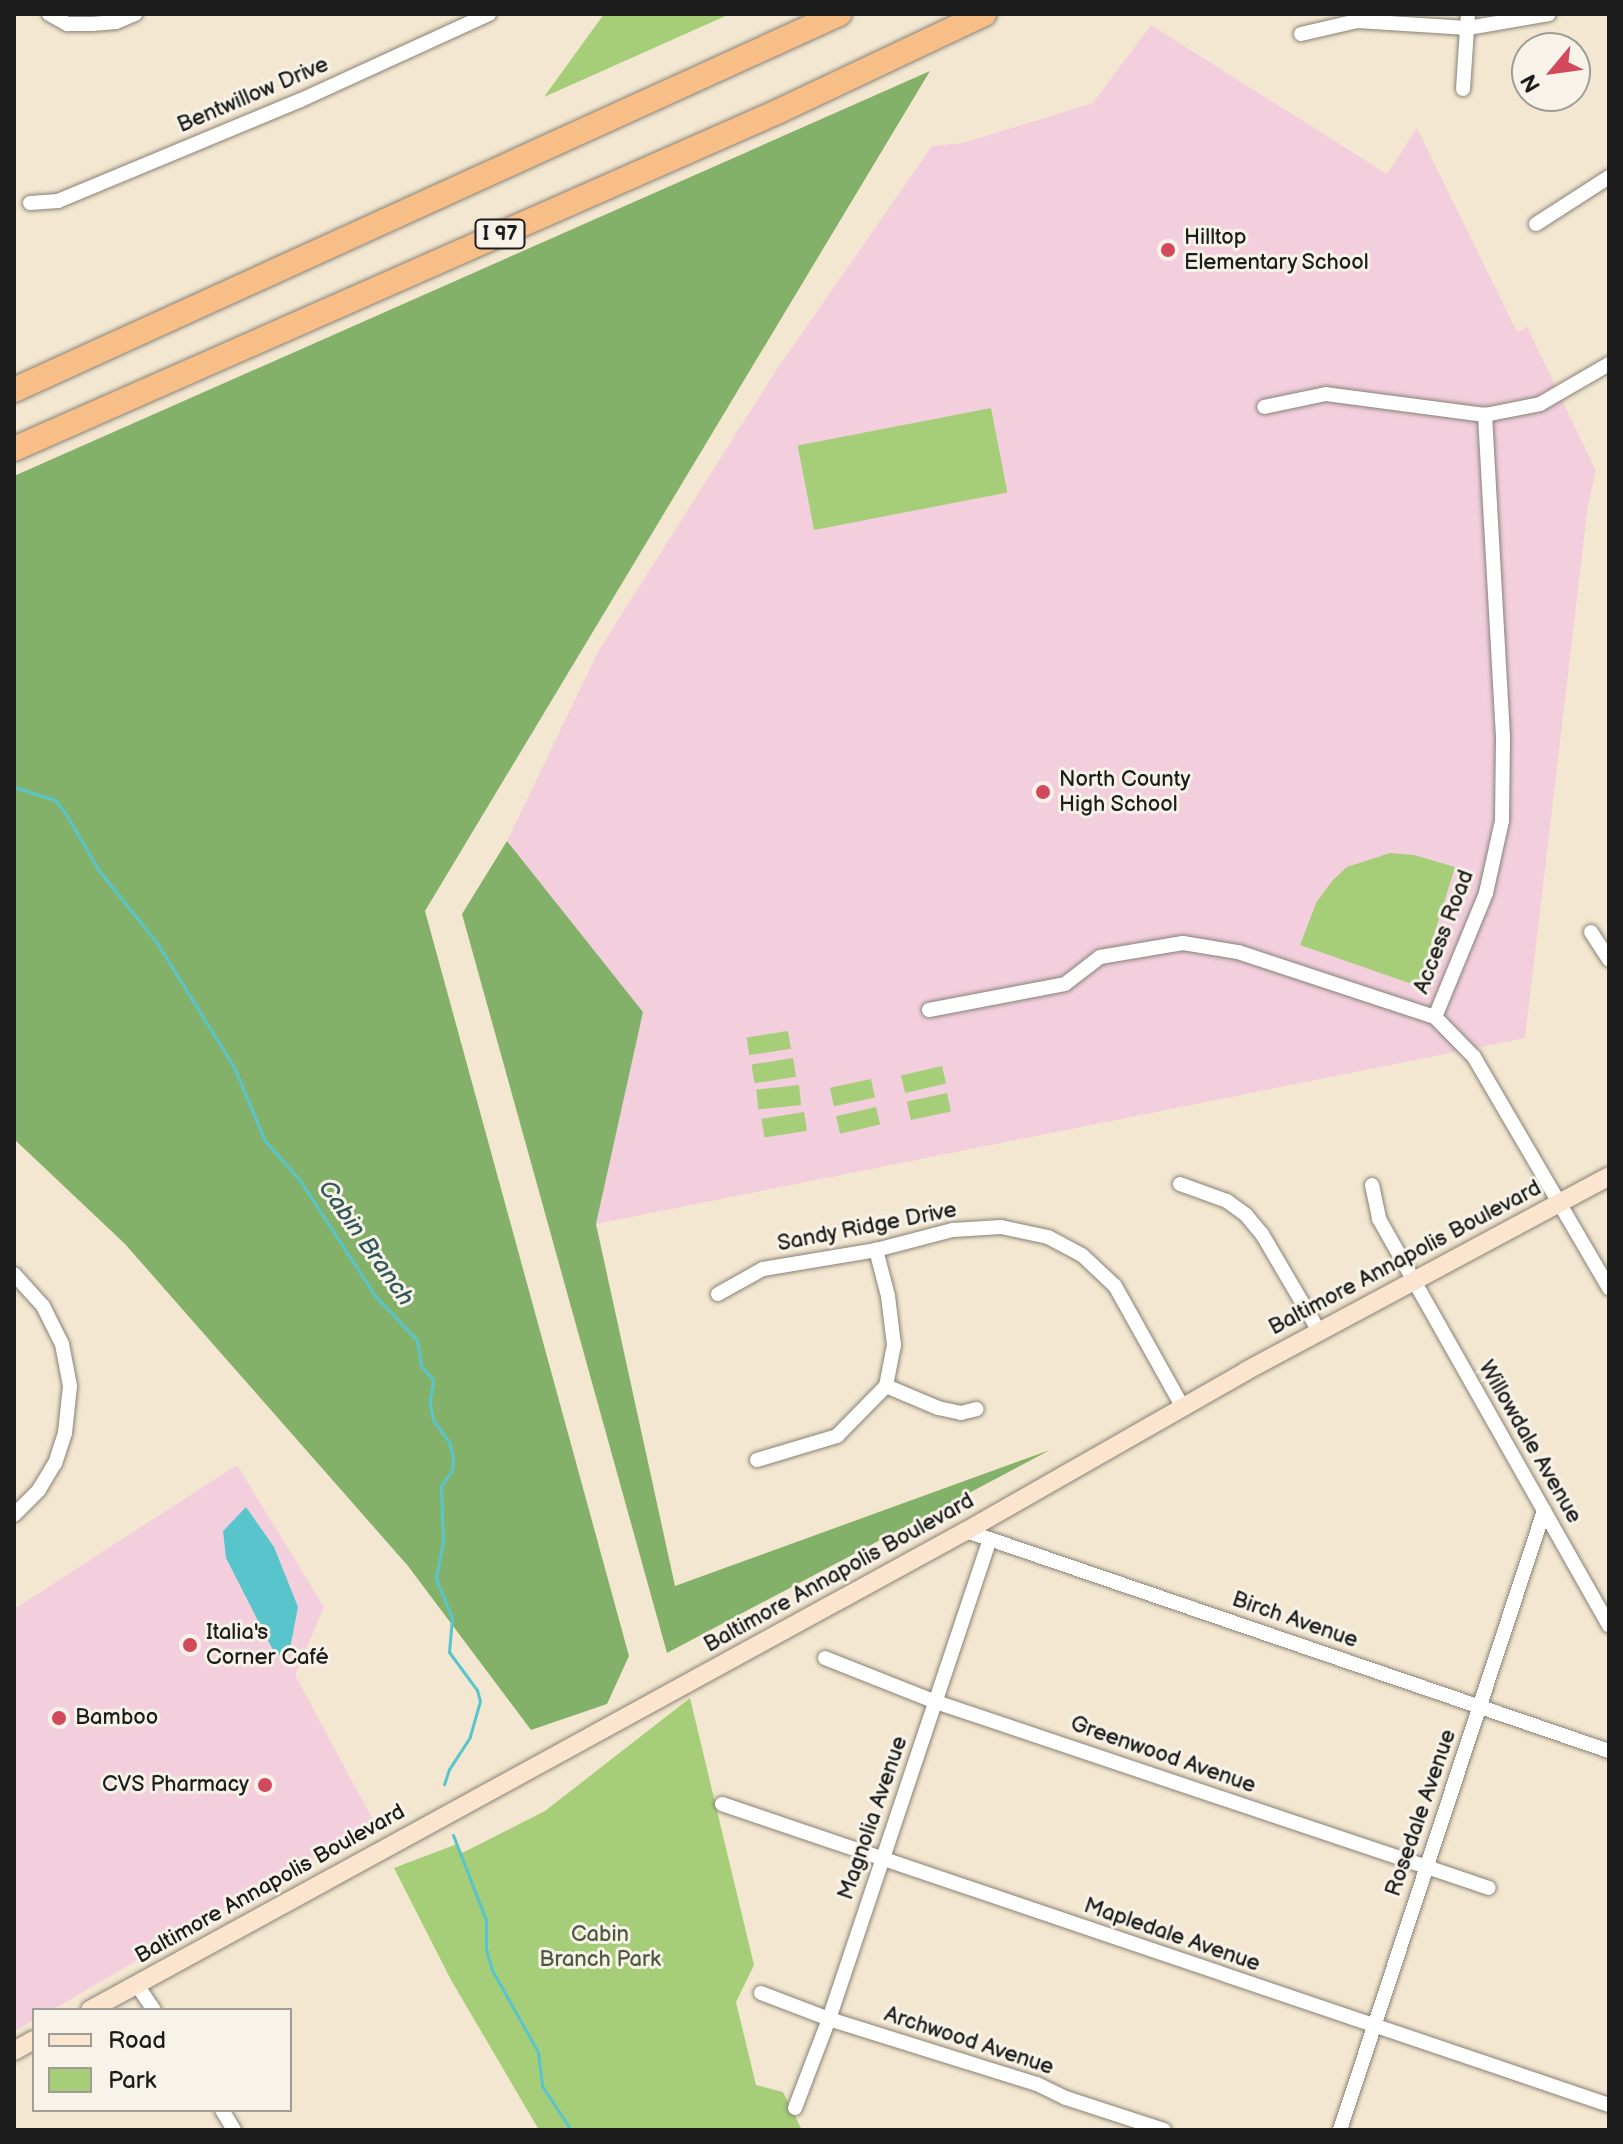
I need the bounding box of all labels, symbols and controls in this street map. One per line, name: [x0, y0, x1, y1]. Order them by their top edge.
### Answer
north arrow: [1511, 32, 1591, 112]
street label: Bentwillow Drive: [173, 51, 333, 139]
text: N: [1516, 69, 1547, 97]
road number: I 97: [474, 218, 526, 250]
place label: Hilltop Elementary School: [1184, 224, 1370, 276]
marker: Hilltop Elementary School: [1159, 241, 1177, 259]
place label: North County High School: [1059, 766, 1190, 818]
marker: North County High School: [1034, 783, 1052, 801]
street label: Access Road: [1408, 866, 1480, 998]
water label: Cabin Branch: [312, 1175, 420, 1311]
street label: Baltimore Annapolis Boulevard: [1264, 1175, 1546, 1341]
street label: Sandy Ridge Drive: [774, 1197, 960, 1257]
street label: Willowdale Avenue: [1473, 1356, 1587, 1528]
street label: Baltimore Annapolis Boulevard: [699, 1488, 979, 1658]
street label: Birch Avenue: [1229, 1586, 1361, 1654]
place label: Italia's Corner Café: [206, 1619, 329, 1670]
marker: Italia's Corner Café: [181, 1636, 199, 1654]
place label: Bamboo: [75, 1705, 158, 1731]
marker: Bamboo: [50, 1709, 68, 1727]
street label: Greenwood Avenue: [1067, 1711, 1259, 1799]
street label: Rosedale Avenue: [1380, 1726, 1462, 1900]
street label: Magnolia Avenue: [833, 1733, 913, 1903]
place label: CVS Pharmacy: [102, 1772, 249, 1798]
marker: CVS Pharmacy: [256, 1776, 274, 1794]
street label: Baltimore Annapolis Boulevard: [130, 1799, 410, 1969]
street label: Mapledale Avenue: [1080, 1892, 1264, 1978]
park label: Cabin Branch Park: [539, 1921, 661, 1972]
street label: Archwood Avenue: [881, 2001, 1057, 2081]
legend: [32, 2008, 292, 2112]
text: Road: [108, 2026, 166, 2055]
text: Park: [108, 2066, 156, 2095]

